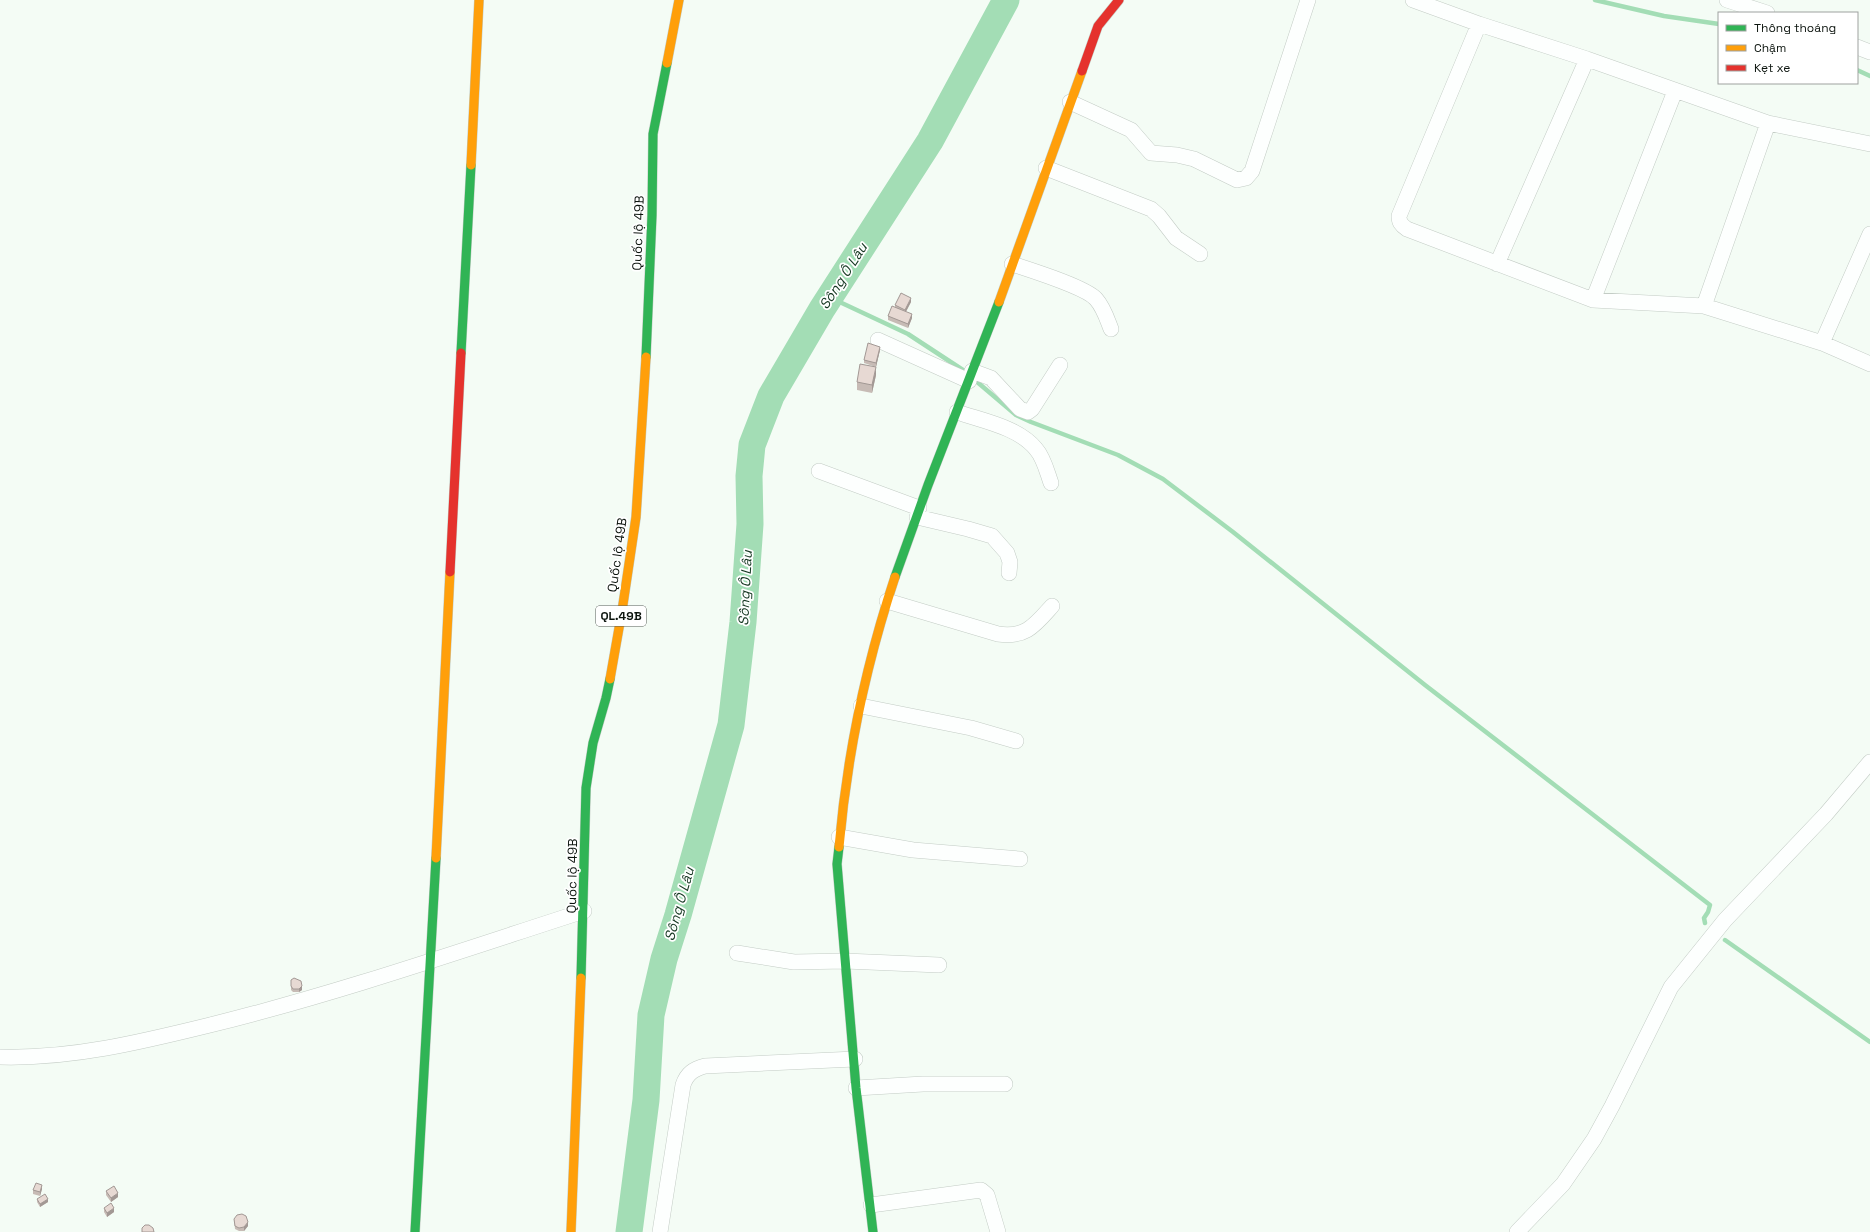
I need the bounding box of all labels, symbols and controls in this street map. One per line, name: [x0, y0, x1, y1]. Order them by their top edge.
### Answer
legend: [1718, 12, 1858, 84]
text: Thông thoáng: [1754, 20, 1836, 36]
text: Chậm: [1754, 40, 1786, 56]
text: Kẹt xe: [1754, 60, 1790, 76]
street label: Quốc lộ 49B: [628, 195, 648, 271]
water label: Sông Ô Lâu: [815, 238, 872, 313]
street label: Quốc lộ 49B: [603, 517, 631, 593]
water label: Sông Ô Lâu: [734, 548, 756, 626]
road number: QL.49B: [596, 606, 646, 626]
street label: Quốc lộ 49B: [563, 838, 581, 914]
water label: Sông Ô Lâu: [660, 864, 698, 943]

